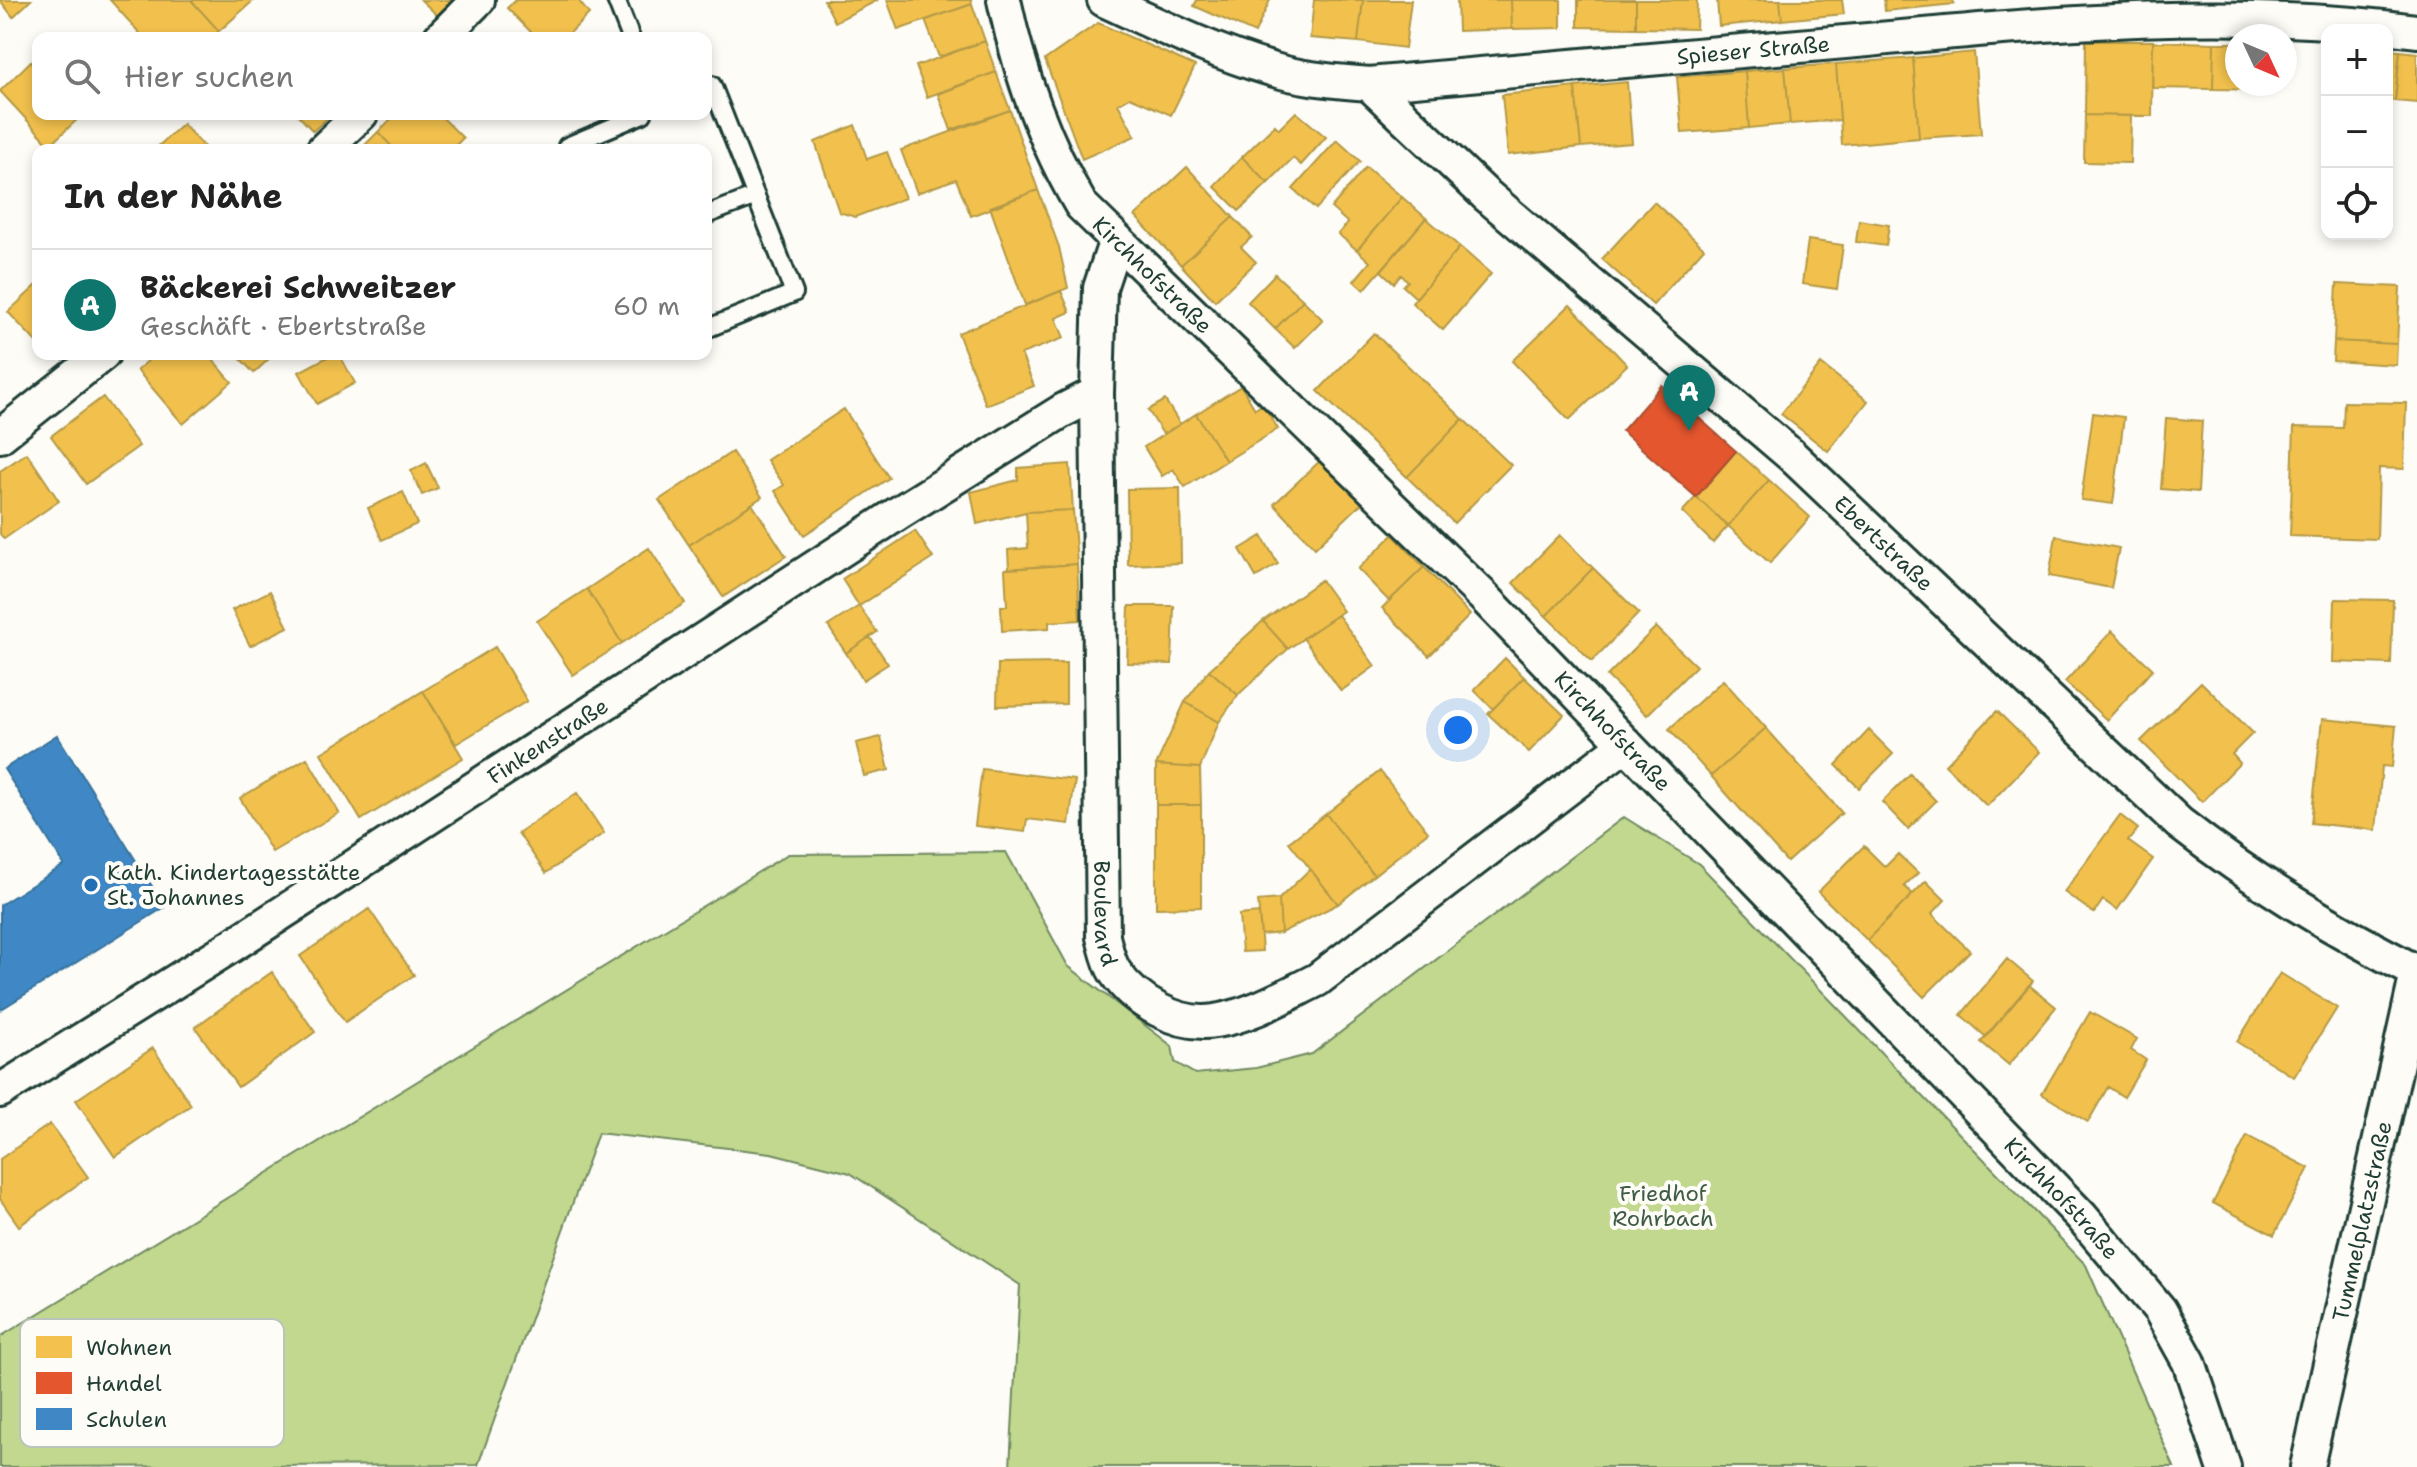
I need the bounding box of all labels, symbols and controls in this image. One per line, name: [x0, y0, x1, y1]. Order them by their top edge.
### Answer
north arrow: [2225, 24, 2297, 96]
map controls: [2321, 24, 2393, 240]
button: +: [2321, 24, 2393, 96]
street label: Spieser Straße: [1676, 29, 1831, 71]
search box: [32, 32, 712, 120]
icon: search: [60, 54, 104, 98]
text: Hier suchen: [124, 56, 294, 97]
button: −: [2321, 96, 2393, 168]
button: locate: [2321, 168, 2393, 240]
text: In der Nähe: [64, 173, 283, 219]
street label: Kirchhofstraße: [1086, 210, 1219, 340]
text: Bäckerei Schweitzer: [140, 267, 456, 308]
text: A: [80, 288, 100, 323]
text: 60 m: [613, 288, 680, 323]
text: Geschäft · Ebertstraße: [140, 308, 427, 343]
pin: A: [1663, 365, 1715, 431]
street label: Ebertstraße: [1827, 489, 1940, 598]
street label: Kirchhofstraße: [1548, 665, 1677, 798]
street label: Finkenstraße: [482, 691, 614, 791]
your location: [1438, 710, 1478, 750]
place label: Kath. Kindertagesstätte St. Johannes: [107, 858, 361, 912]
street label: Boulevard: [1087, 860, 1124, 970]
marker: Kath. Kindertagesstätte St. Johannes: [82, 876, 100, 894]
street label: Tummelplatzstraße: [2326, 1118, 2399, 1324]
street label: Kirchhofstraße: [1998, 1131, 2125, 1266]
park label: Friedhof Rohrbach: [1612, 1179, 1714, 1233]
legend: [20, 1319, 284, 1447]
text: Wohnen: [86, 1333, 172, 1362]
text: Handel: [86, 1369, 162, 1398]
text: Schulen: [86, 1405, 167, 1434]

